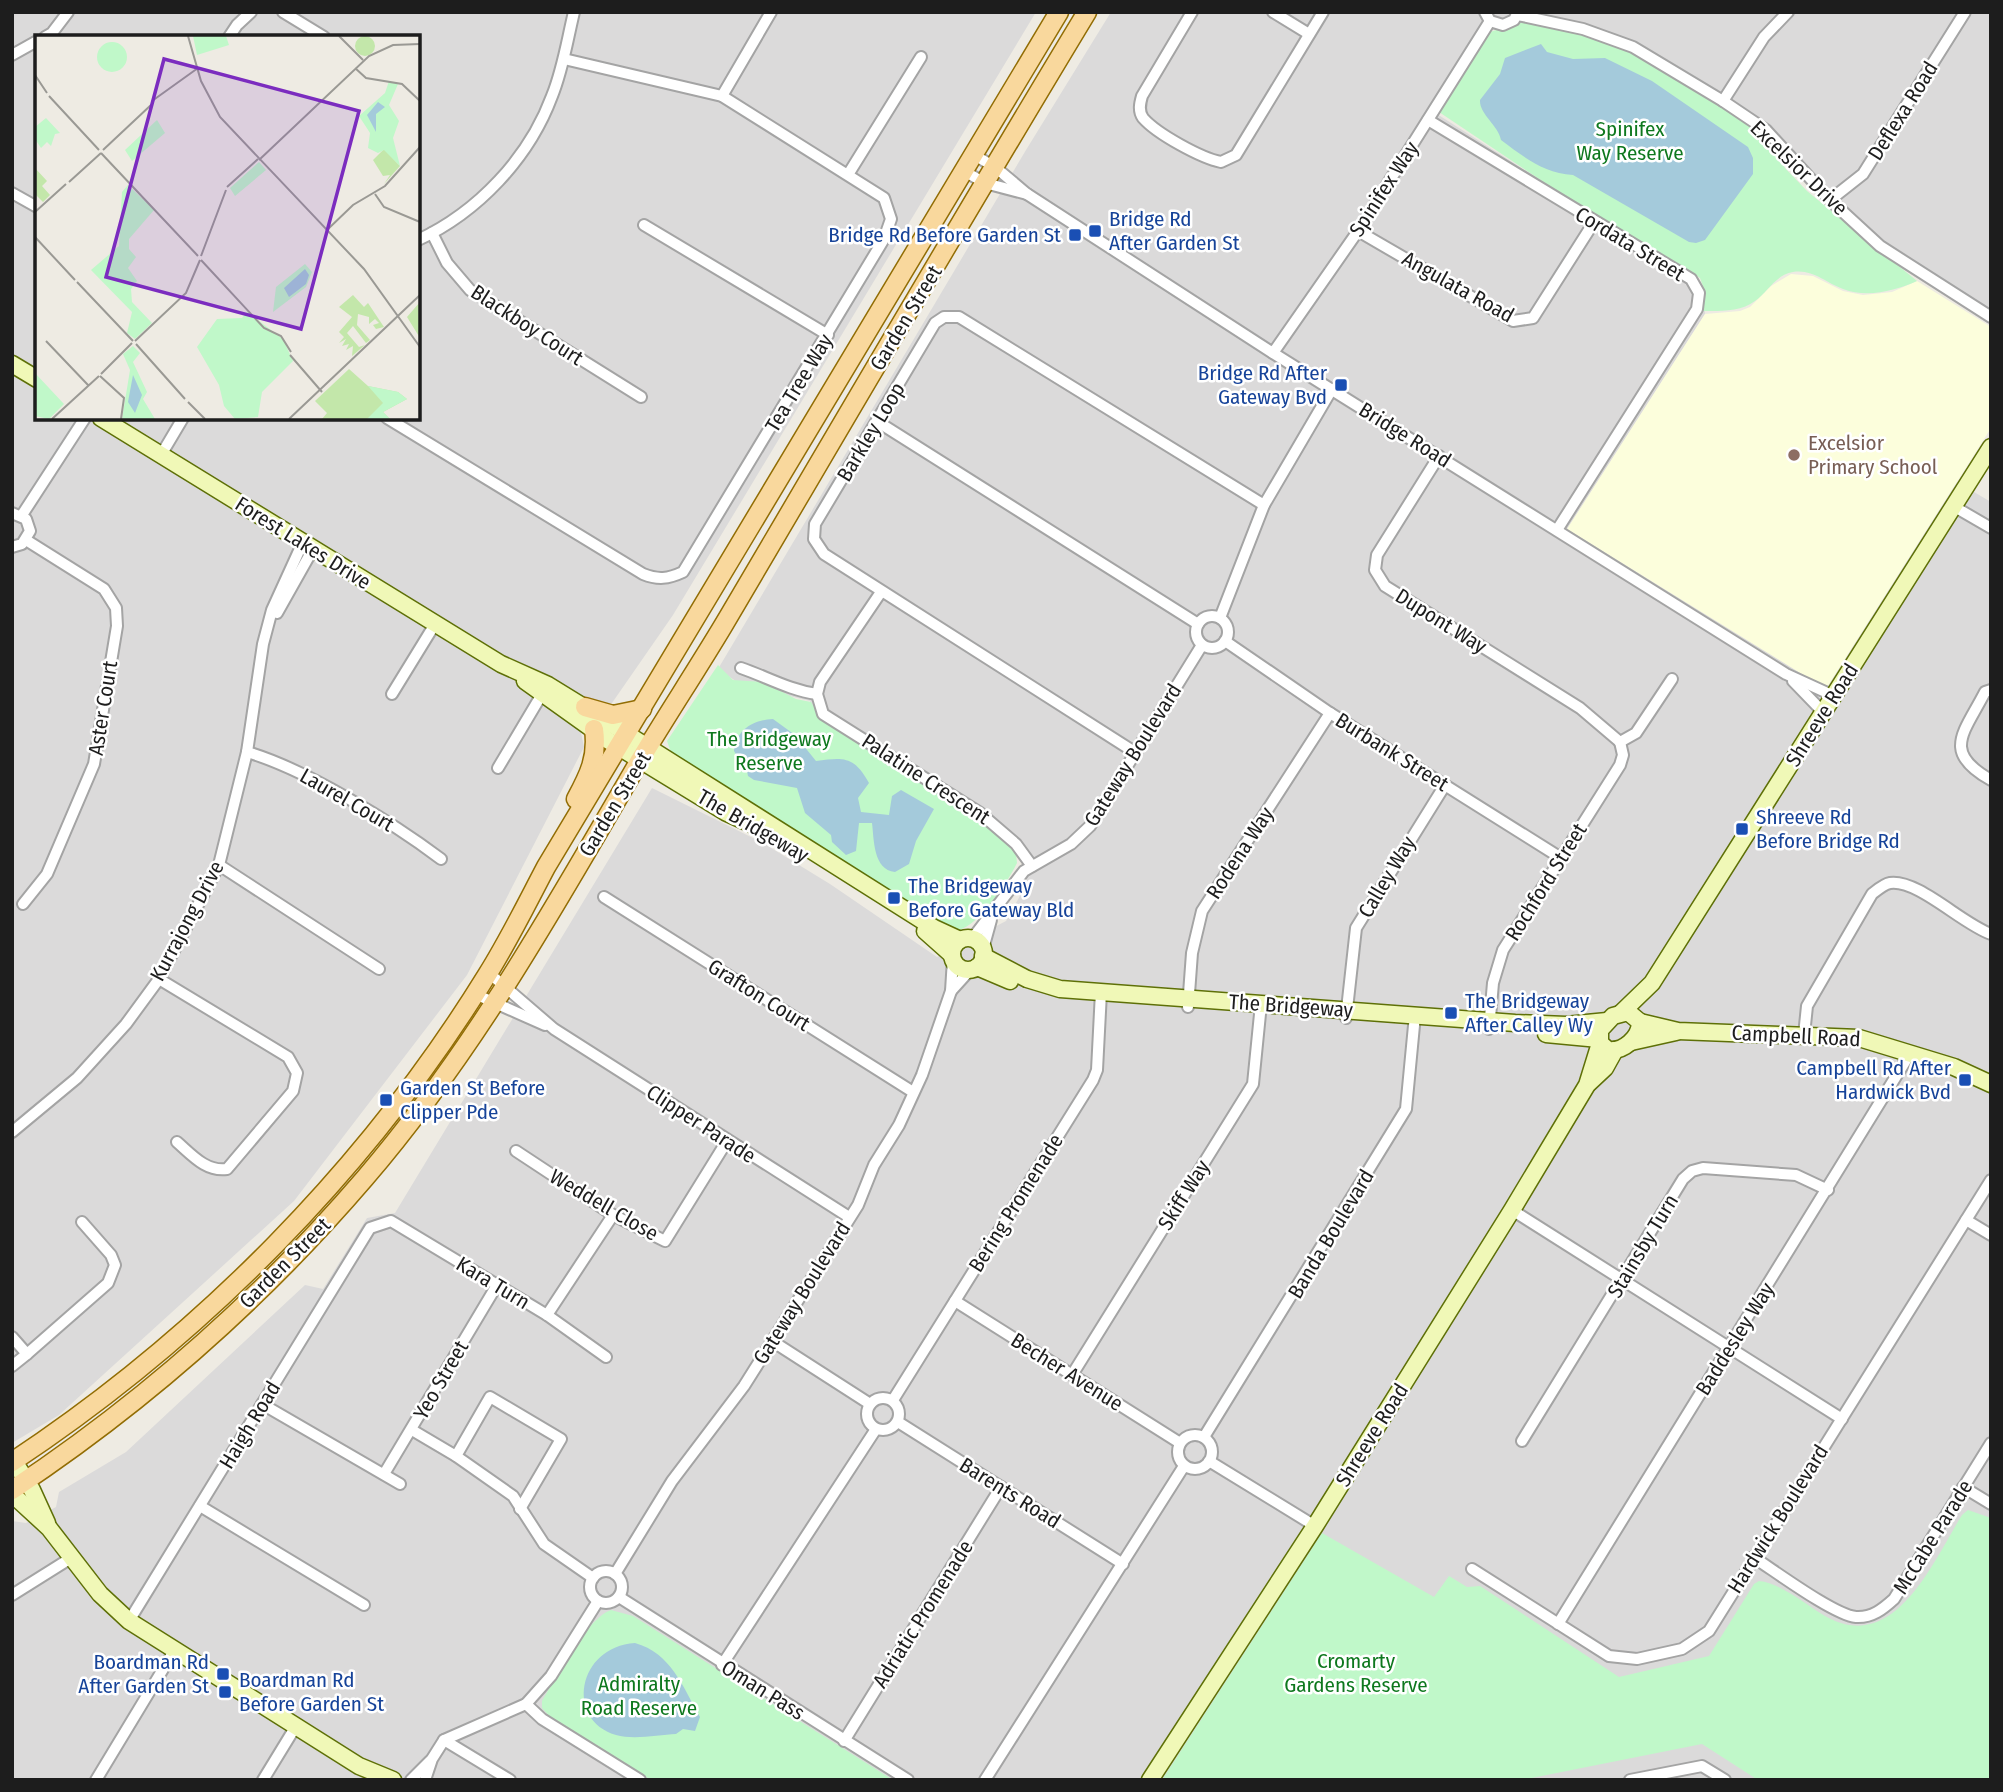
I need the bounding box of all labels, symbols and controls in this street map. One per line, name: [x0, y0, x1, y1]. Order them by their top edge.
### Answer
inset map: [35, 35, 420, 420]
street label: Deflexa Road: [1862, 57, 1944, 165]
street label: Excelsior Drive: [1745, 115, 1853, 221]
park label: Spinifex Way Reserve: [1576, 116, 1684, 166]
street label: Spinifex Way: [1344, 136, 1425, 241]
street label: Cordata Street: [1571, 201, 1690, 287]
place label: Bridge Rd After Garden St: [1109, 206, 1240, 256]
place label: Bridge Rd Before Garden St: [828, 222, 1061, 248]
marker: Bridge Rd After Garden St: [1087, 223, 1103, 239]
marker: Bridge Rd Before Garden St: [1067, 227, 1083, 243]
street label: Angulata Road: [1397, 246, 1519, 328]
street label: Garden Street: [864, 260, 948, 375]
street label: Blackboy Court: [466, 279, 588, 371]
street label: Tea Tree Way: [760, 329, 839, 437]
place label: Bridge Rd After Gateway Bvd: [1198, 360, 1328, 410]
marker: Bridge Rd After Gateway Bvd: [1333, 377, 1349, 393]
street label: Barkley Loop: [831, 378, 911, 486]
street label: Bridge Road: [1354, 396, 1456, 474]
place label: Excelsior Primary School: [1808, 430, 1938, 480]
marker: Excelsior Primary School: [1786, 447, 1802, 463]
street label: Forest Lakes Drive: [230, 491, 376, 595]
street label: Dupont Way: [1391, 583, 1492, 660]
street label: Aster Court: [83, 659, 123, 757]
street label: Shreeve Road: [1780, 659, 1864, 771]
street label: Gateway Boulevard: [1079, 679, 1187, 831]
street label: Burbank Street: [1331, 707, 1453, 797]
park label: The Bridgeway Reserve: [707, 726, 832, 776]
street label: Palatine Crescent: [857, 728, 995, 830]
street label: Garden Street: [573, 746, 657, 861]
street label: Laurel Court: [295, 763, 399, 837]
street label: The Bridgeway: [693, 784, 814, 869]
street label: Rodena Way: [1201, 802, 1280, 904]
place label: Shreeve Rd Before Bridge Rd: [1756, 804, 1900, 854]
street label: Rochford Street: [1499, 818, 1593, 946]
marker: Shreeve Rd Before Bridge Rd: [1734, 821, 1750, 837]
street label: Calley Way: [1353, 831, 1422, 923]
street label: Kurrajong Drive: [144, 856, 230, 986]
place label: The Bridgeway Before Gateway Bld: [908, 873, 1074, 923]
marker: The Bridgeway Before Gateway Bld: [886, 890, 902, 906]
street label: Grafton Court: [703, 953, 815, 1037]
place label: The Bridgeway After Calley Wy: [1465, 988, 1594, 1038]
street label: The Bridgeway: [1228, 989, 1354, 1023]
marker: The Bridgeway After Calley Wy: [1443, 1005, 1459, 1021]
street label: Campbell Road: [1731, 1020, 1861, 1052]
place label: Campbell Rd After Hardwick Bvd: [1796, 1055, 1952, 1105]
marker: Campbell Rd After Hardwick Bvd: [1957, 1072, 1973, 1088]
place label: Garden St Before Clipper Pde: [400, 1075, 545, 1125]
street label: Clipper Parade: [641, 1079, 761, 1169]
marker: Garden St Before Clipper Pde: [378, 1092, 394, 1108]
street label: Bering Promenade: [963, 1129, 1069, 1277]
street label: Skiff Way: [1152, 1155, 1216, 1235]
street label: Weddell Close: [545, 1163, 663, 1247]
street label: Banda Boulevard: [1282, 1165, 1380, 1303]
street label: Stainsby Turn: [1602, 1189, 1684, 1303]
street label: Garden Street: [234, 1212, 336, 1314]
street label: Gateway Boulevard: [748, 1217, 856, 1369]
street label: Kara Turn: [451, 1251, 535, 1315]
street label: Baddesley Way: [1690, 1277, 1780, 1400]
street label: Becher Avenue: [1006, 1327, 1128, 1417]
street label: Yeo Street: [408, 1336, 474, 1424]
street label: Haigh Road: [214, 1376, 286, 1474]
street label: Shreeve Road: [1330, 1379, 1414, 1491]
street label: Hardwick Boulevard: [1722, 1440, 1834, 1598]
street label: Barents Road: [955, 1452, 1065, 1534]
street label: McCabe Parade: [1888, 1475, 1978, 1599]
street label: Adriatic Promenade: [867, 1535, 979, 1693]
park label: Cromarty Gardens Reserve: [1284, 1648, 1428, 1698]
place label: Boardman Rd After Garden St: [78, 1649, 209, 1699]
street label: Oman Pass: [717, 1654, 810, 1726]
marker: Boardman Rd After Garden St: [215, 1666, 231, 1682]
place label: Boardman Rd Before Garden St: [239, 1667, 384, 1717]
park label: Admiralty Road Reserve: [581, 1671, 697, 1721]
marker: Boardman Rd Before Garden St: [217, 1684, 233, 1700]

